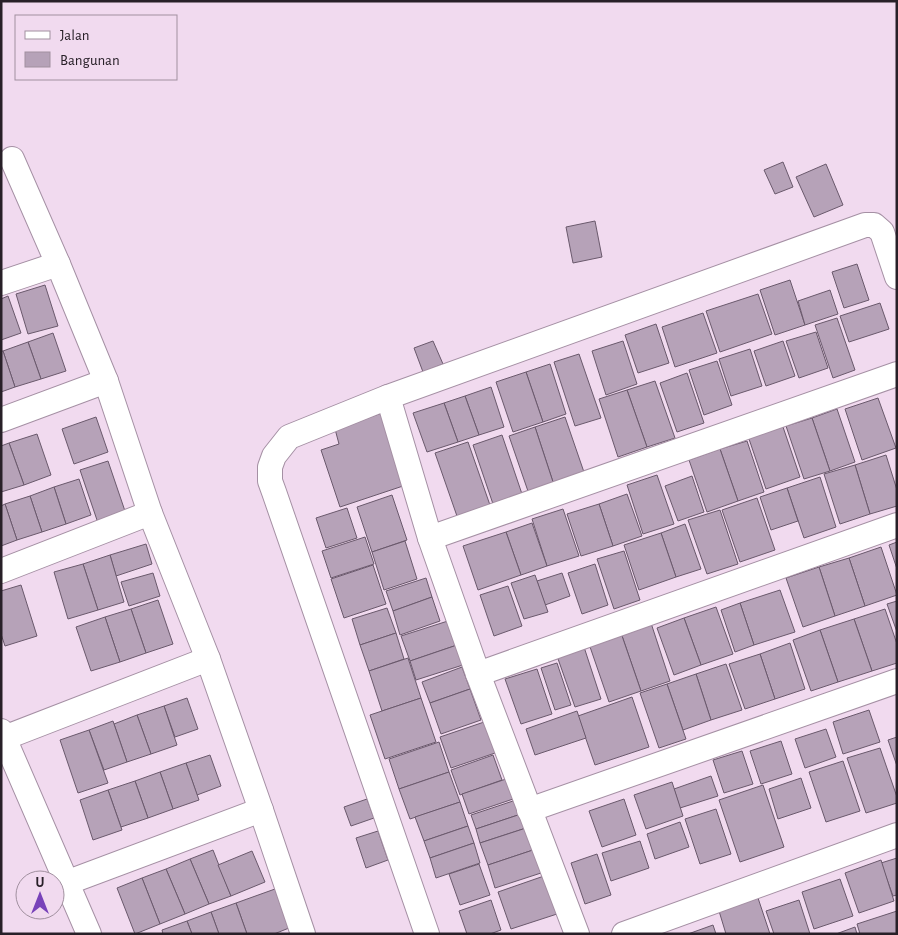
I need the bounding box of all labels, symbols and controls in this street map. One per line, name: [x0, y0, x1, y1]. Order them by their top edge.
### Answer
legend: [15, 15, 178, 80]
text: Jalan: [60, 28, 90, 43]
text: Bangunan: [60, 53, 120, 68]
north arrow: [15, 870, 65, 920]
text: U: [36, 876, 45, 890]

